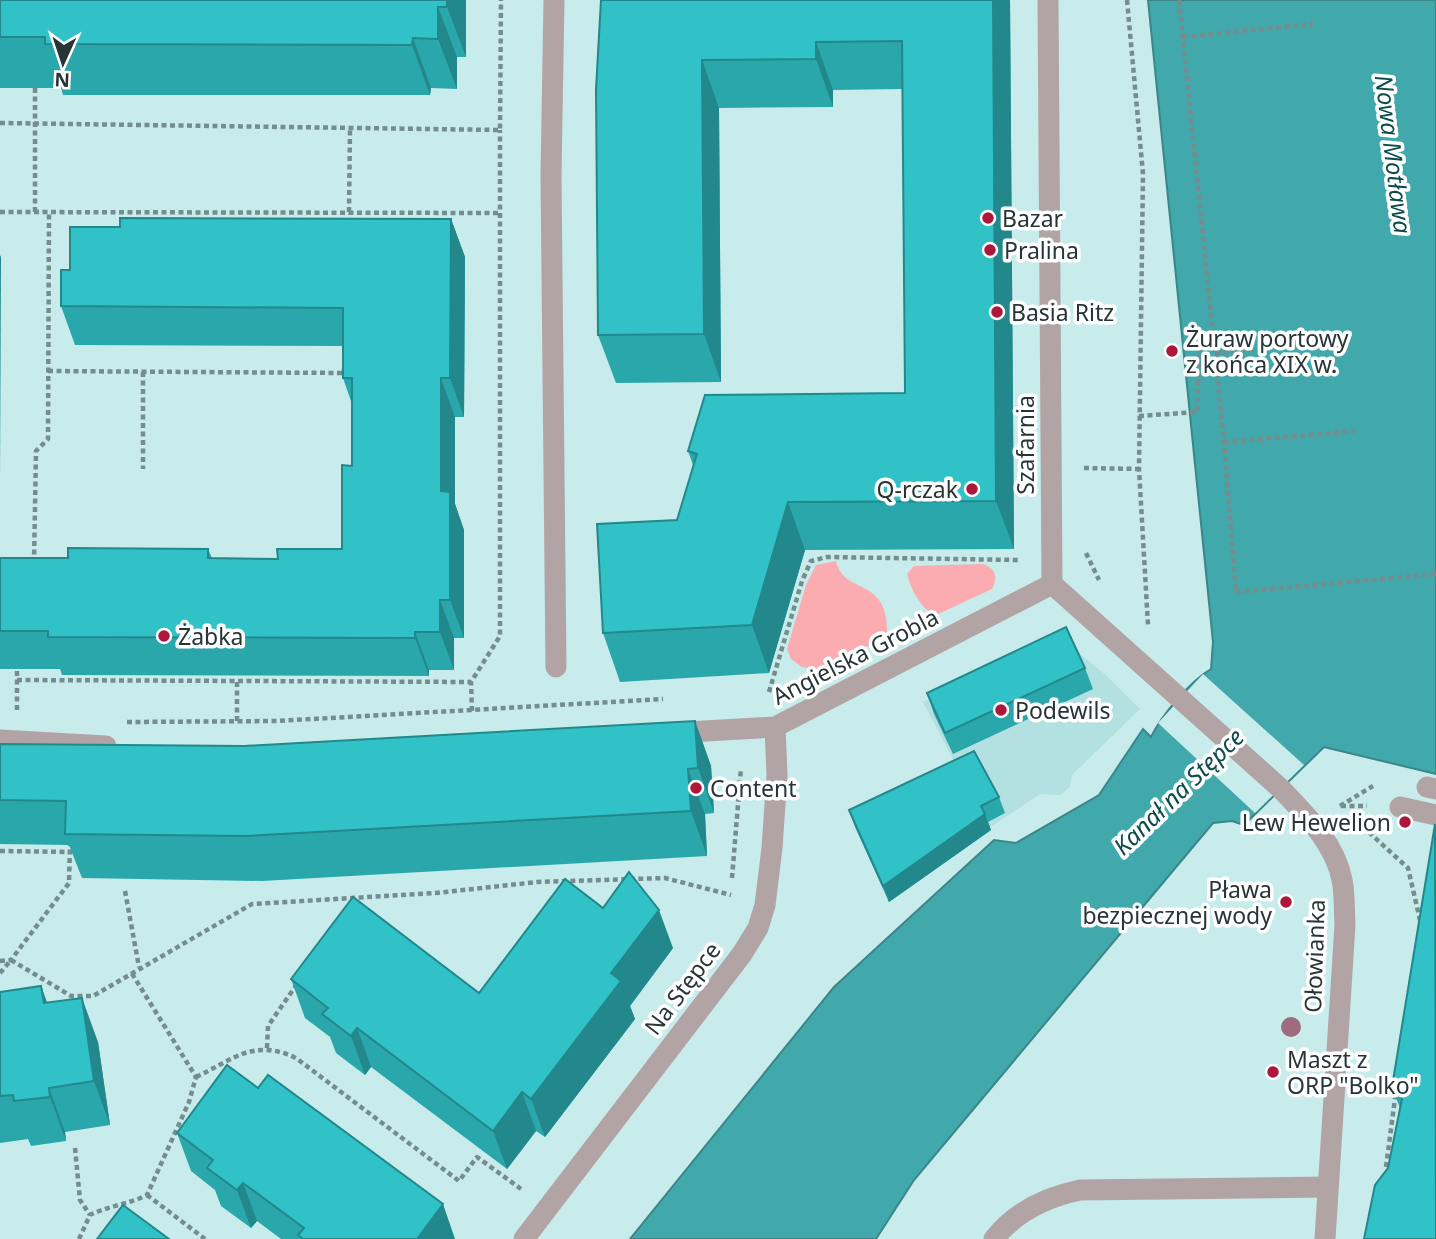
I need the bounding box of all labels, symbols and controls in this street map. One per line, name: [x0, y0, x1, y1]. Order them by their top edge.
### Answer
north arrow: [28, 28, 98, 98]
text: N: [54, 67, 71, 93]
water label: Nowa Motława: [1368, 73, 1420, 236]
place label: Bazar: [1002, 202, 1064, 234]
marker: Bazar: [980, 210, 996, 226]
place label: Pralina: [1004, 234, 1079, 266]
marker: Pralina: [982, 242, 998, 258]
place label: Basia Ritz: [1011, 296, 1114, 328]
marker: Basia Ritz: [989, 304, 1005, 320]
place label: Żuraw portowy z końca XIX w.: [1186, 322, 1349, 380]
marker: Żuraw portowy z końca XIX w.: [1164, 343, 1180, 359]
street label: Szafarnia: [1009, 395, 1041, 495]
place label: Q-rczak: [877, 473, 959, 505]
marker: Q-rczak: [964, 481, 980, 497]
street label: Angielska Grobla: [766, 600, 944, 712]
place label: Żabka: [178, 620, 243, 652]
marker: Żabka: [156, 628, 172, 644]
place label: Podewils: [1015, 694, 1110, 726]
marker: Podewils: [993, 702, 1009, 718]
water label: Kanał na Stępce: [1106, 720, 1250, 862]
place label: Content: [710, 772, 796, 804]
marker: Content: [688, 780, 704, 796]
place label: Lew Hewelion: [1242, 806, 1391, 838]
marker: Lew Hewelion: [1397, 814, 1413, 830]
place label: Pława bezpiecznej wody: [1082, 873, 1272, 931]
marker: Pława bezpiecznej wody: [1278, 894, 1294, 910]
street label: Ołowianka: [1296, 899, 1332, 1013]
street label: Na Stępce: [637, 935, 727, 1041]
place label: Maszt z ORP "Bolko": [1287, 1043, 1419, 1101]
marker: Maszt z ORP "Bolko": [1265, 1064, 1281, 1080]

